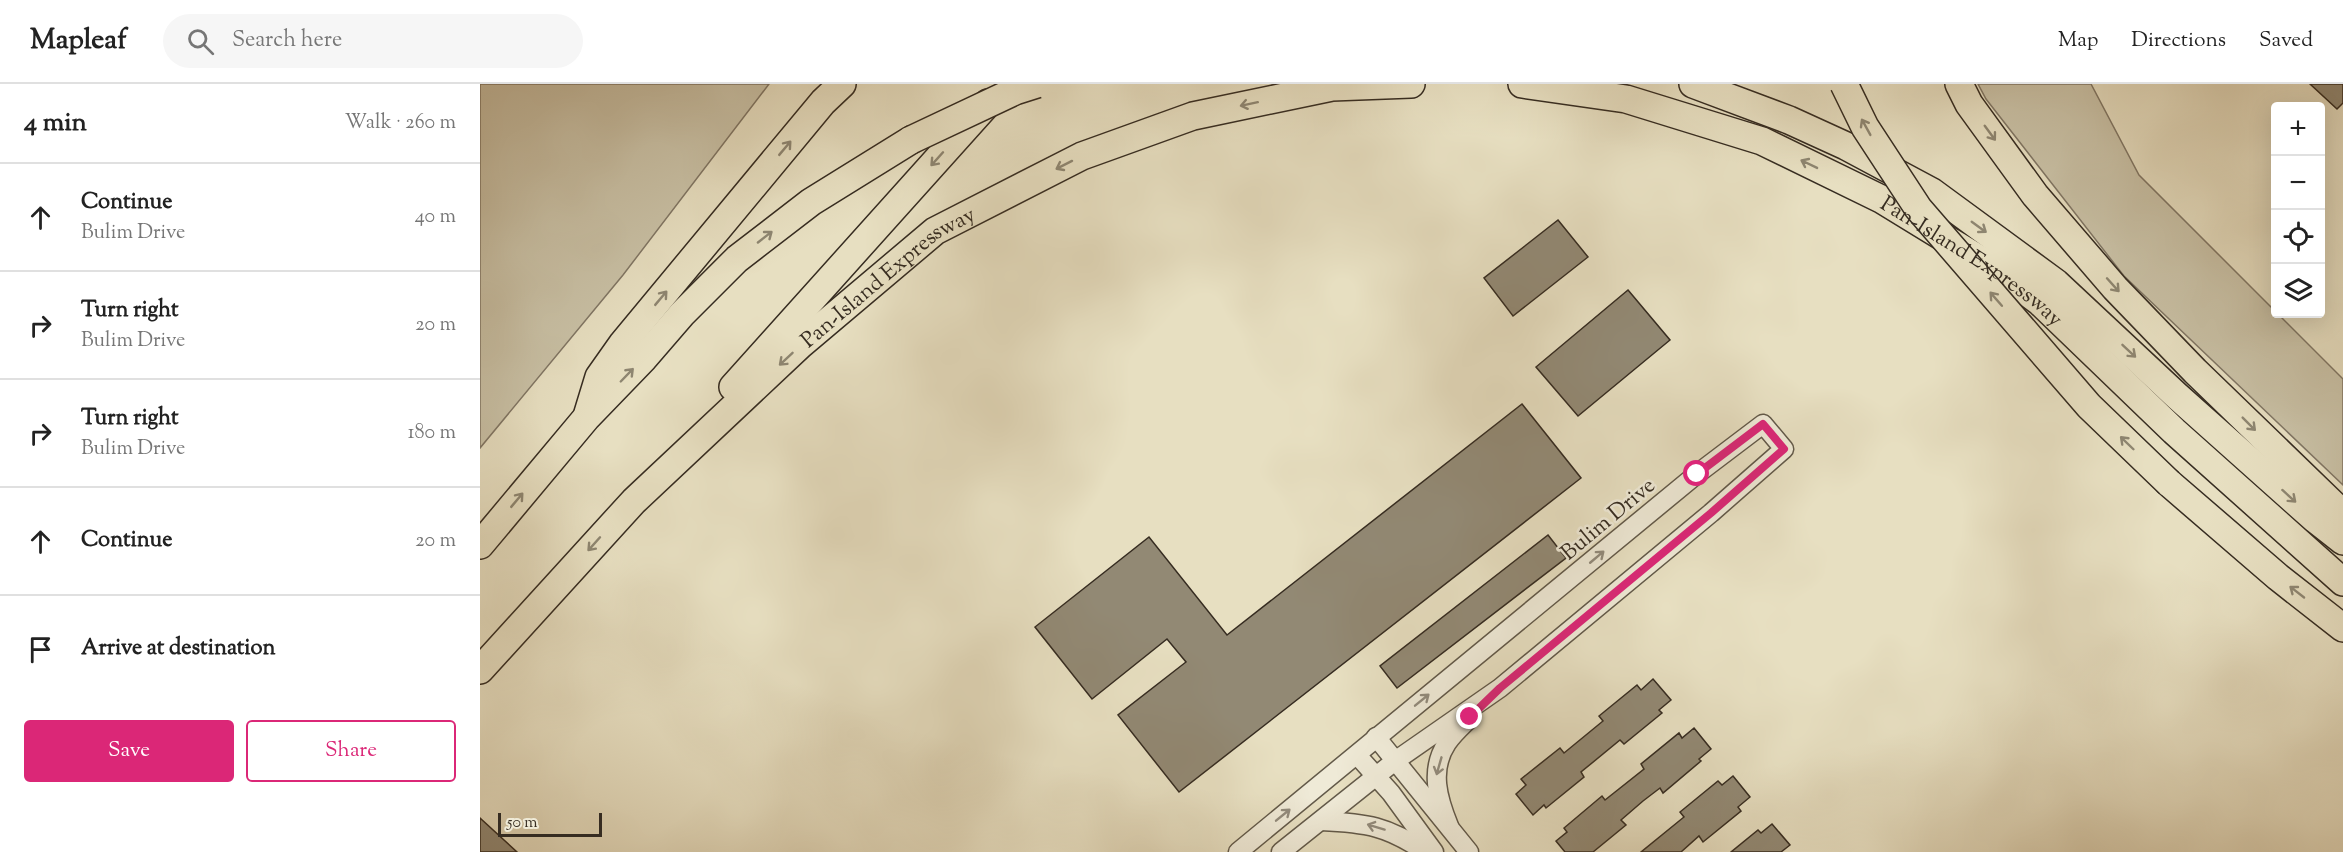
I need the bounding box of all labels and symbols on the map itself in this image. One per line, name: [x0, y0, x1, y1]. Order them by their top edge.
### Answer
one-way arrow: [1240, 99, 1259, 110]
one-way arrow: [1860, 119, 1872, 136]
one-way arrow: [1984, 125, 1996, 141]
one-way arrow: [778, 141, 792, 156]
one-way arrow: [930, 151, 944, 166]
one-way arrow: [1801, 158, 1819, 169]
one-way arrow: [1056, 160, 1074, 172]
street label: Pan-Island Expressway: [1873, 189, 2069, 335]
street label: Pan-Island Expressway: [795, 200, 981, 357]
one-way arrow: [1971, 220, 1987, 233]
one-way arrow: [756, 231, 772, 244]
one-way arrow: [2106, 277, 2120, 292]
one-way arrow: [654, 290, 667, 306]
one-way arrow: [1989, 292, 2003, 307]
one-way arrow: [2121, 344, 2136, 358]
one-way arrow: [778, 352, 793, 366]
one-way arrow: [620, 368, 635, 383]
one-way arrow: [2241, 417, 2256, 432]
one-way arrow: [2120, 436, 2135, 450]
route start: [1683, 460, 1709, 486]
street label: Bulim Drive: [1555, 471, 1663, 569]
one-way arrow: [2281, 489, 2296, 503]
one-way arrow: [511, 492, 524, 508]
one-way arrow: [587, 537, 601, 552]
one-way arrow: [1589, 551, 1605, 564]
one-way arrow: [2289, 585, 2305, 598]
one-way arrow: [1414, 694, 1430, 707]
route end: [1456, 703, 1482, 729]
one-way arrow: [1433, 756, 1444, 775]
one-way arrow: [1275, 808, 1290, 822]
scale bar: [498, 810, 602, 838]
one-way arrow: [1367, 821, 1386, 832]

